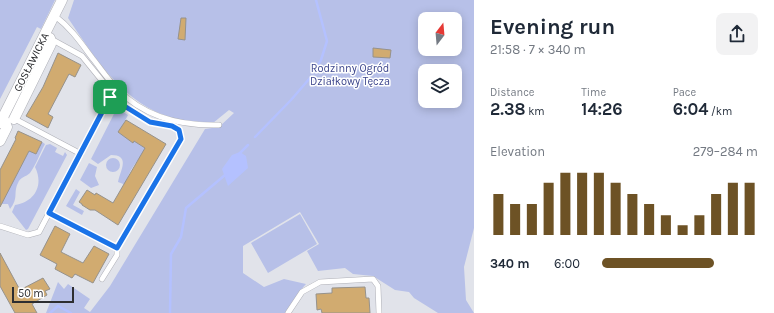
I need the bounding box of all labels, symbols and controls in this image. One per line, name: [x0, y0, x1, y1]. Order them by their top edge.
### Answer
north arrow: [418, 12, 462, 56]
map controls: [418, 12, 462, 108]
button: share: [716, 13, 758, 55]
text: Evening run: [490, 14, 615, 40]
street label: GOSŁAWICKA: [11, 30, 52, 94]
text: 21:58 · 7 × 340 m: [490, 42, 586, 57]
park label: Rodzinny Ogród Działkowy Tęcza: [310, 62, 390, 88]
button: layers: [418, 64, 462, 108]
pin: [93, 80, 127, 114]
icon: arrive: [99, 86, 121, 108]
text: Distance: [490, 86, 534, 99]
text: Time: [581, 86, 606, 99]
text: Pace: [673, 86, 696, 99]
text: 2.38: [490, 99, 526, 119]
text: 14:26: [581, 99, 623, 119]
text: 6:04: [673, 99, 708, 119]
text: km: [526, 105, 545, 118]
text: /km: [708, 105, 732, 118]
text: Elevation: [490, 144, 545, 159]
text: 279–284 m: [693, 144, 758, 159]
text: 340 m: [490, 256, 530, 271]
text: 6:00: [554, 256, 580, 271]
scale bar: [12, 285, 74, 304]
text: 50 m: [18, 287, 44, 300]

